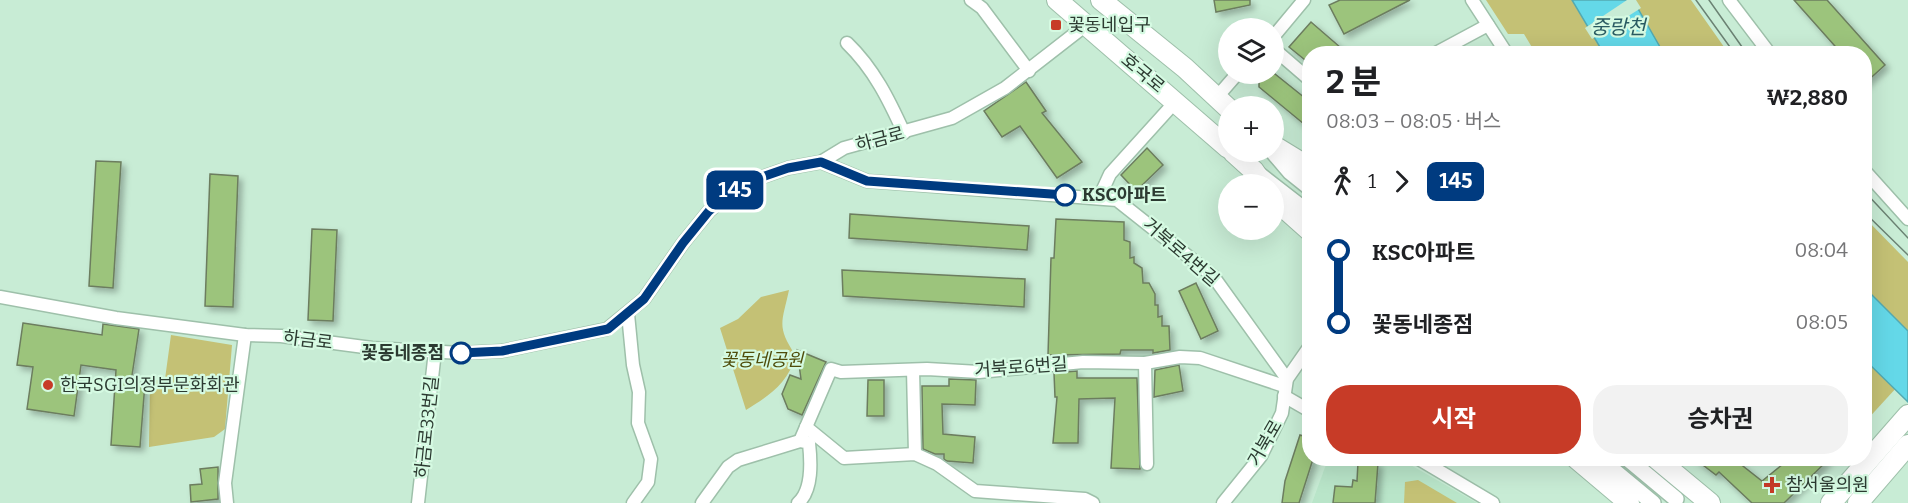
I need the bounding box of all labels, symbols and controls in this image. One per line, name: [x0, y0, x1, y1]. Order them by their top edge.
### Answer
place label: 꽃동네입구: [1068, 14, 1151, 36]
water label: 중랑천: [1590, 15, 1648, 39]
marker: 꽃동네입구: [1049, 18, 1063, 32]
map controls: [1218, 18, 1284, 240]
button: layers: [1218, 18, 1284, 84]
street label: 호국로: [1117, 49, 1169, 97]
text: 2 분: [1326, 62, 1381, 102]
text: ₩2,880: [1767, 84, 1848, 111]
button: +: [1218, 96, 1284, 162]
text: 08:03 – 08:05 · 버스: [1326, 109, 1501, 133]
street label: 하금로: [853, 122, 907, 156]
icon: walk: [1326, 165, 1359, 198]
icon: forward: [1385, 165, 1418, 198]
text: 145: [1439, 168, 1472, 194]
text: 1: [1368, 169, 1376, 193]
line badge: 145: [700, 170, 770, 210]
button: −: [1218, 174, 1284, 240]
text: 145: [718, 177, 752, 203]
marker: KSC아파트: [1054, 184, 1076, 206]
place label: KSC아파트: [1082, 184, 1167, 206]
street label: 거북로4번길: [1139, 213, 1223, 291]
text: 08:04: [1794, 238, 1848, 262]
text: KSC아파트: [1372, 239, 1475, 266]
text: 08:05: [1795, 310, 1848, 334]
text: 꽃동네종점: [1372, 311, 1473, 338]
street label: 하금로: [282, 326, 334, 354]
place label: 꽃동네종점: [361, 342, 444, 364]
marker: 꽃동네종점: [450, 342, 472, 364]
park label: 꽃동네공원: [721, 349, 805, 371]
street label: 거북로6번길: [974, 353, 1068, 381]
place label: 한국SGI의정부문화회관: [60, 374, 240, 396]
street label: 하금로33번길: [411, 375, 443, 479]
marker: 한국SGI의정부문화회관: [41, 378, 55, 392]
button: 시작: [1326, 385, 1581, 454]
button: 승차권: [1593, 385, 1848, 454]
street label: 거북로: [1243, 416, 1287, 470]
place label: 참서울의원: [1786, 474, 1869, 496]
marker: 참서울의원: [1763, 476, 1781, 494]

